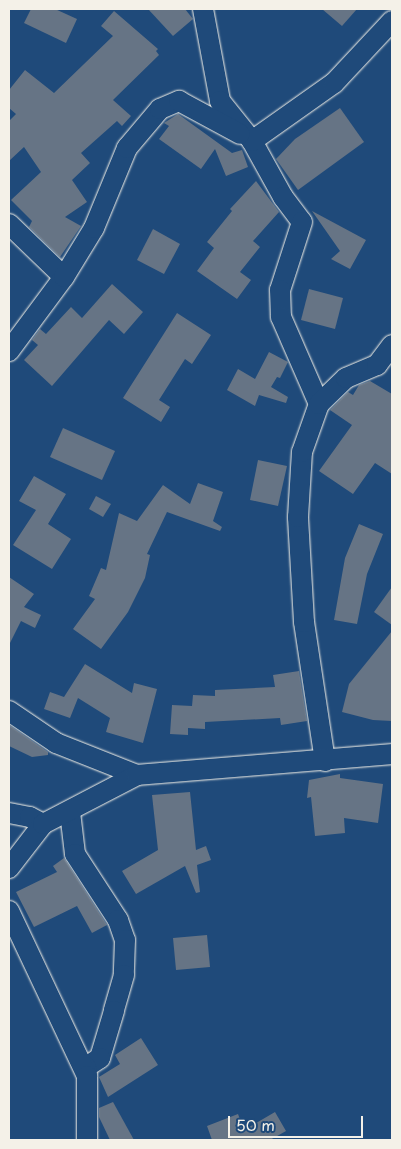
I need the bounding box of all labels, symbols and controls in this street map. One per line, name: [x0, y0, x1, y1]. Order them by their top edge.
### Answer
scale bar: [231, 1106, 366, 1138]
text: 50 m: [236, 1113, 275, 1136]

